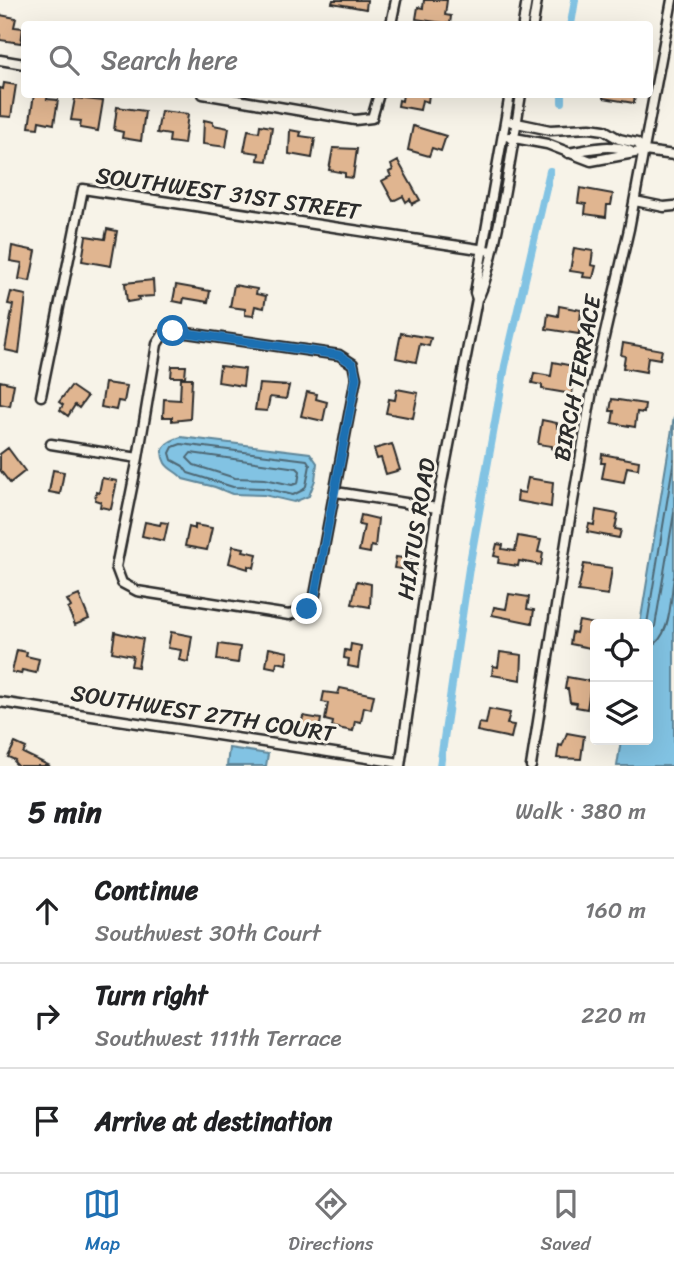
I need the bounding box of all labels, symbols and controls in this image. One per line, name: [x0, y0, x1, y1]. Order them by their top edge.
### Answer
search box: [21, 21, 653, 98]
text: Search here: [101, 37, 238, 83]
icon: search: [45, 41, 83, 79]
street label: SOUTHWEST 31ST STREET: [93, 155, 364, 233]
street label: BIRCH TERRACE: [541, 290, 614, 465]
route start: [157, 315, 188, 346]
street label: HIATUS ROAD: [385, 455, 448, 603]
route end: [291, 593, 322, 624]
map controls: [590, 619, 653, 745]
button: locate: [590, 619, 653, 682]
street label: SOUTHWEST 27TH COURT: [68, 672, 340, 755]
button: layers: [590, 682, 653, 745]
text: 5 min: [28, 785, 102, 839]
text: Walk · 380 m: [515, 791, 646, 832]
text: Continue: [95, 867, 198, 913]
text: 160 m: [585, 890, 646, 931]
icon: ahead: [28, 892, 66, 930]
text: Southwest 30th Court: [95, 913, 321, 954]
text: Turn right: [95, 972, 208, 1018]
text: 220 m: [581, 995, 646, 1036]
icon: right: [28, 997, 66, 1035]
text: Southwest 111th Terrace: [95, 1018, 342, 1059]
text: Arrive at destination: [95, 1098, 332, 1144]
icon: arrive: [28, 1102, 66, 1140]
tab: Map: [83, 1185, 121, 1260]
tab: Directions: [288, 1185, 374, 1260]
tab: Saved: [540, 1185, 591, 1260]

